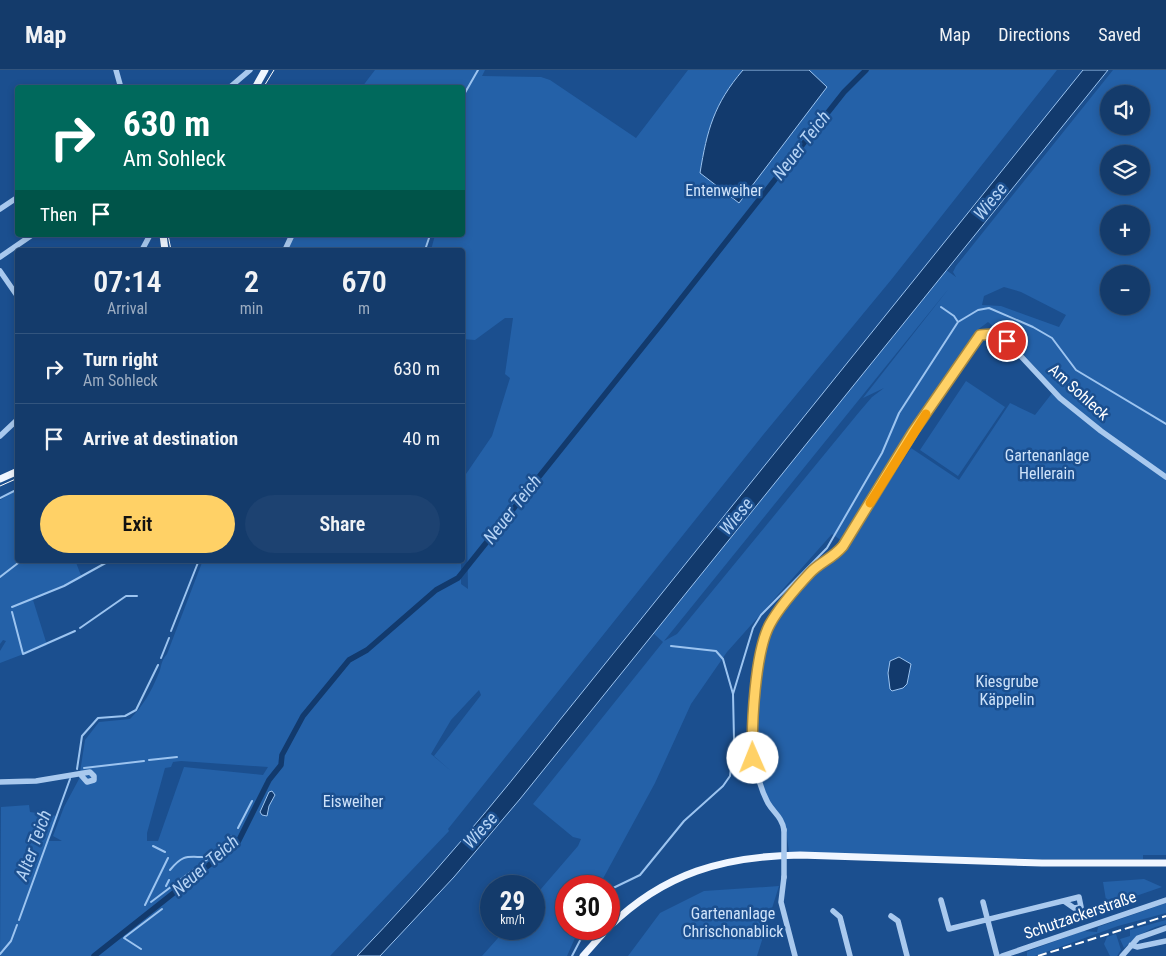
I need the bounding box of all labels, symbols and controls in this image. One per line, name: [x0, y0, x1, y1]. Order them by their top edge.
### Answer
text: Map: [25, 21, 66, 49]
text: Map: [939, 24, 970, 45]
text: Directions: [998, 24, 1070, 45]
text: Saved: [1098, 24, 1141, 45]
map controls: [1100, 85, 1150, 315]
button: sound: [1100, 85, 1150, 135]
text: 630 m: [123, 104, 210, 145]
icon: right: [40, 105, 105, 170]
water label: Neuer Teich: [768, 106, 834, 184]
button: layers: [1100, 145, 1150, 195]
text: Am Sohleck: [123, 146, 226, 171]
water label: Wiese: [969, 178, 1011, 224]
park label: Entenweiher: [685, 181, 763, 200]
icon: arrive: [87, 200, 115, 228]
text: Then: [40, 203, 77, 226]
button: +: [1100, 205, 1150, 255]
text: 07:14: [93, 264, 162, 299]
text: 2: [244, 264, 259, 299]
text: 670: [341, 264, 387, 299]
button: −: [1100, 265, 1150, 315]
text: Arrival: [107, 299, 148, 318]
text: min: [240, 299, 263, 318]
text: m: [358, 299, 370, 318]
pin: [986, 320, 1028, 362]
icon: arrive: [993, 327, 1021, 355]
text: Turn right: [83, 348, 158, 371]
icon: right: [40, 355, 68, 383]
text: 630 m: [393, 357, 440, 380]
street label: Am Sohleck: [1045, 360, 1114, 425]
text: Am Sohleck: [83, 371, 158, 390]
icon: arrive: [40, 425, 68, 453]
text: Arrive at destination: [83, 427, 238, 450]
text: 40 m: [403, 427, 440, 450]
park label: Gartenanlage Hellerain: [1005, 446, 1089, 483]
water label: Neuer Teich: [479, 470, 545, 548]
water label: Wiese: [715, 493, 757, 539]
button: Exit: [40, 495, 235, 553]
button: Share: [245, 495, 440, 553]
park label: Kiesgrube Käppelin: [975, 672, 1039, 709]
position arrow: [726, 731, 778, 783]
park label: Eisweiher: [323, 792, 383, 811]
water label: Alter Teich: [10, 807, 55, 884]
water label: Wiese: [458, 808, 502, 852]
water label: Neuer Teich: [167, 830, 243, 900]
speed limit sign: 30: [555, 875, 620, 940]
text: 29: [500, 887, 525, 916]
street label: Schutzackerstraße: [1021, 887, 1139, 943]
park label: Gartenanlage Chrischonablick: [682, 904, 784, 941]
text: km/h: [500, 913, 525, 927]

